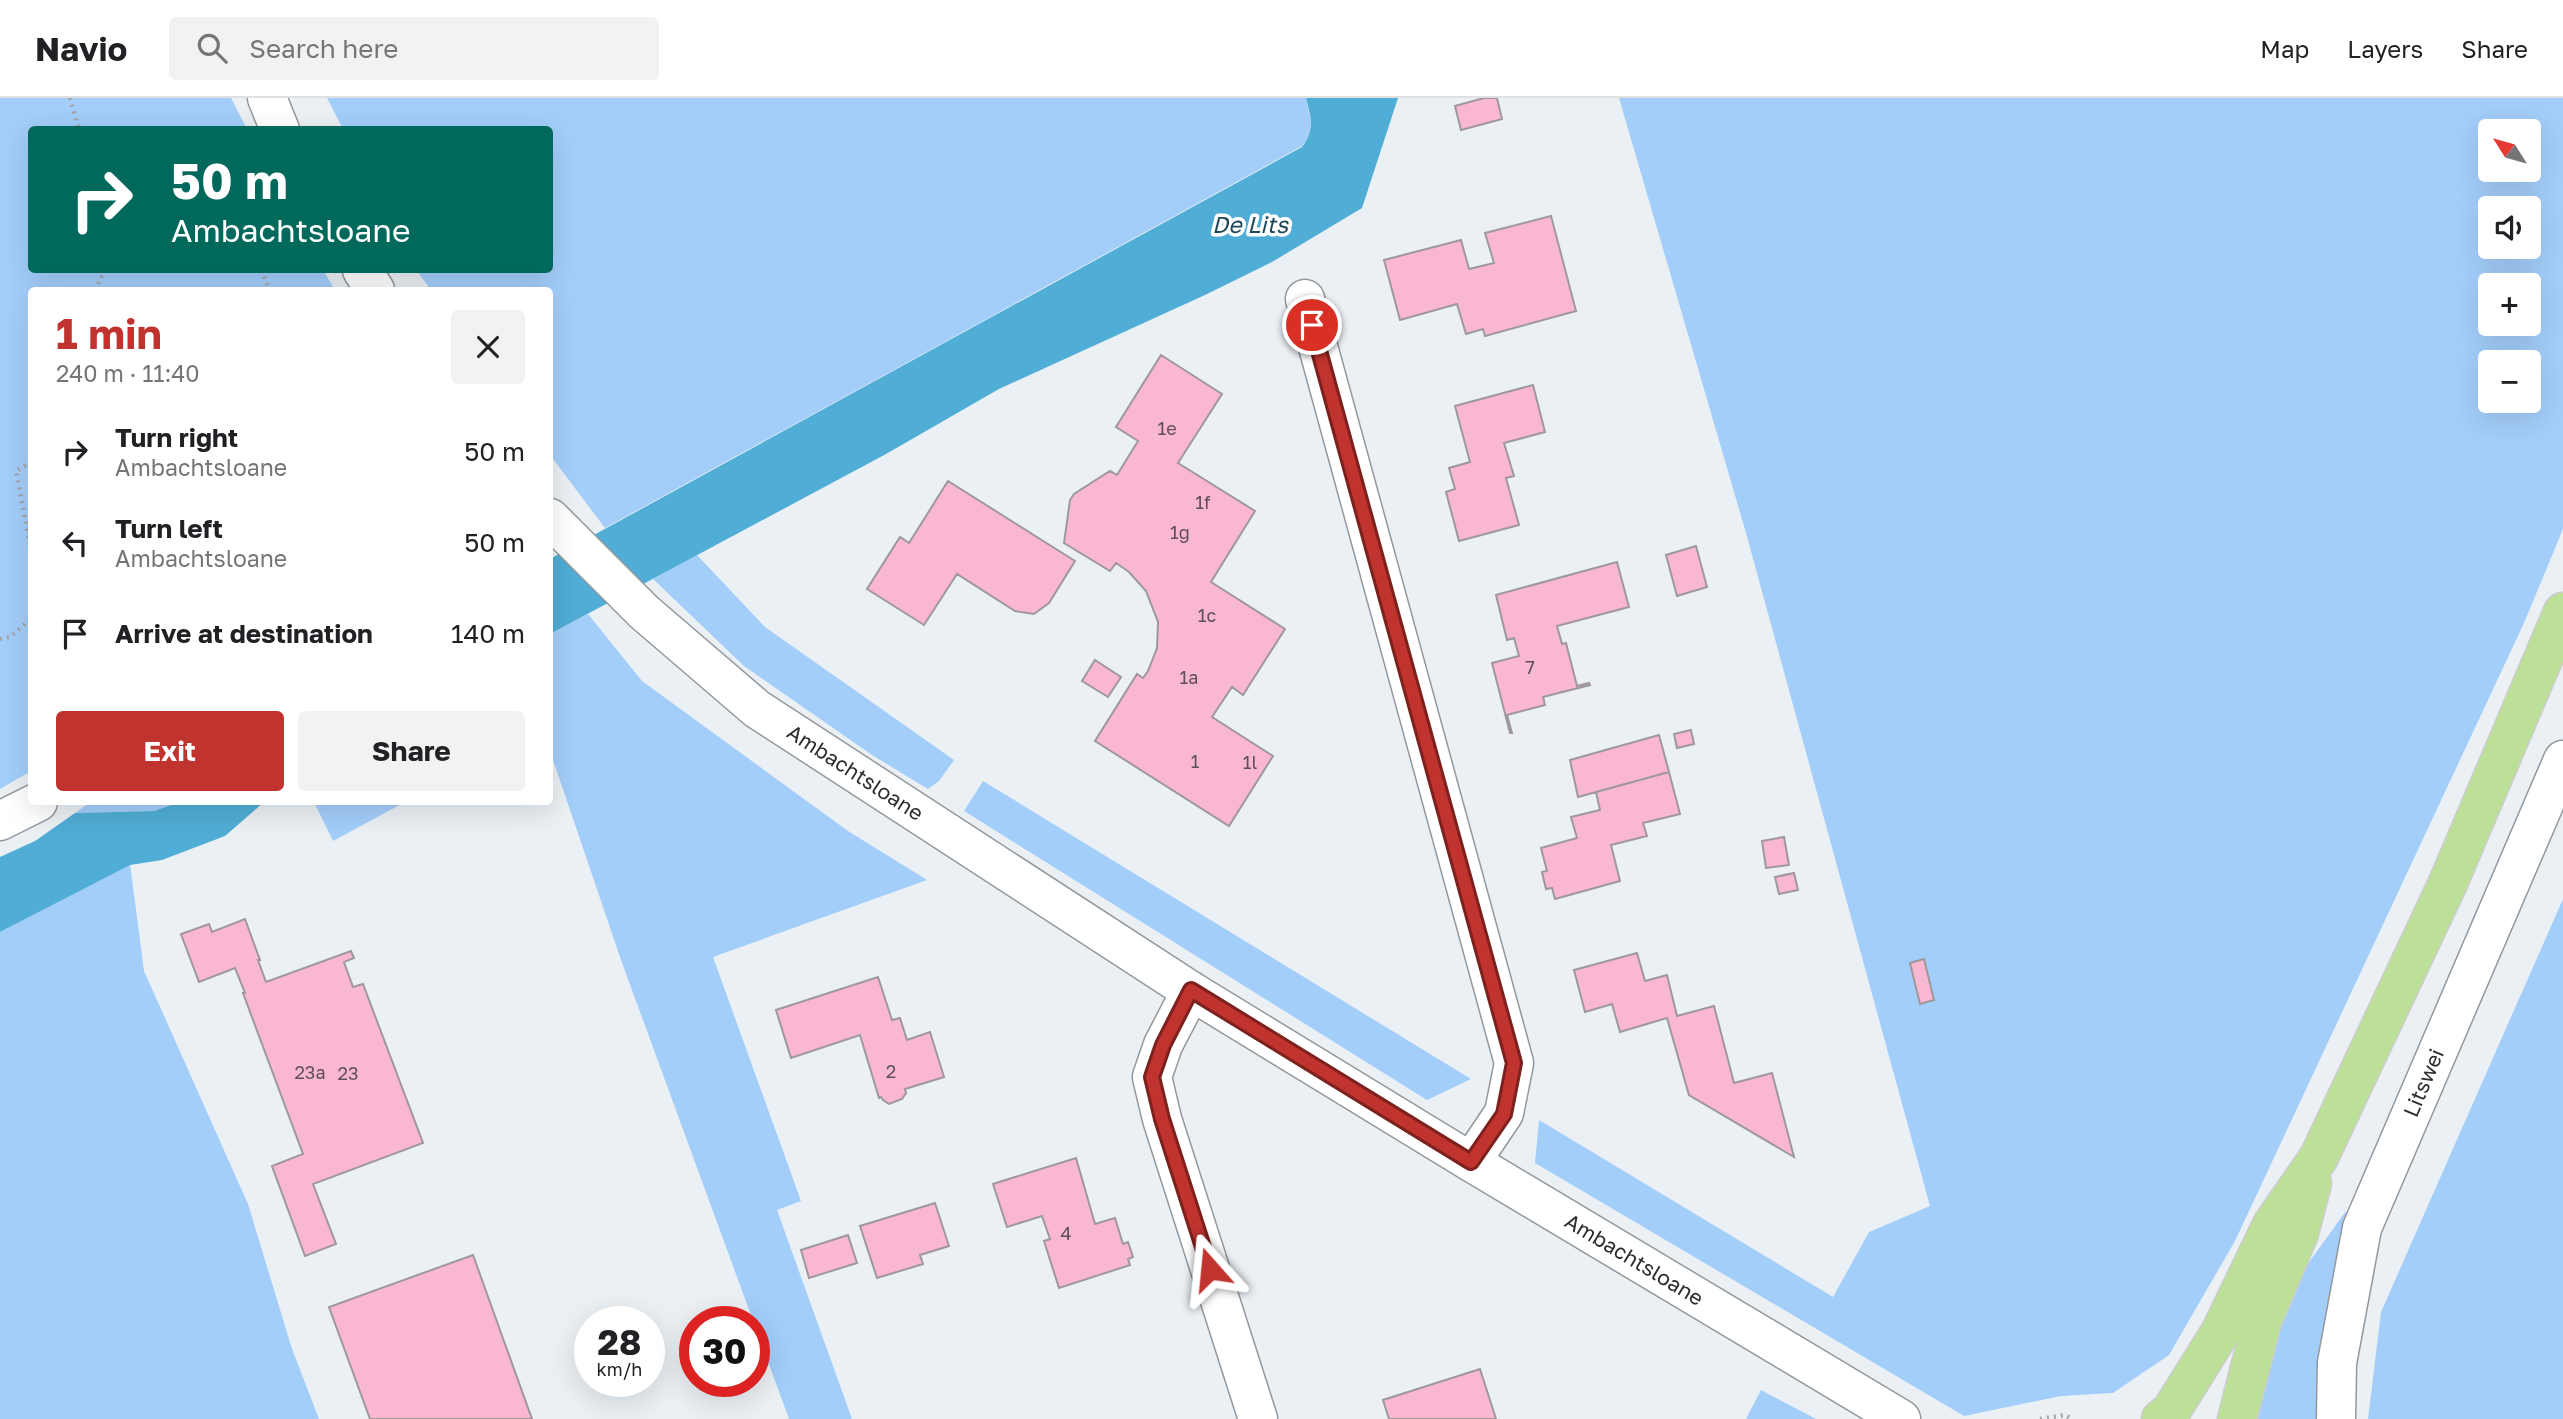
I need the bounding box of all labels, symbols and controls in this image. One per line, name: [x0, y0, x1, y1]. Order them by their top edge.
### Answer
search box: [169, 17, 659, 80]
text: Navio: [35, 29, 127, 68]
icon: search: [193, 29, 231, 67]
text: Search here: [249, 33, 398, 64]
text: Map: [2260, 34, 2309, 63]
text: Layers: [2347, 34, 2423, 63]
text: Share: [2461, 34, 2528, 63]
north arrow: [2478, 119, 2541, 182]
map controls: [2478, 119, 2541, 413]
text: 50 m: [171, 151, 288, 210]
icon: right: [56, 154, 147, 245]
button: sound: [2478, 196, 2541, 259]
water label: De Lits: [1212, 210, 1289, 238]
text: Ambachtsloane: [171, 211, 411, 249]
button: +: [2478, 273, 2541, 336]
pin: [1282, 295, 1342, 355]
icon: arrive: [1293, 306, 1331, 344]
text: 1 min: [56, 308, 162, 358]
button: close: [451, 310, 525, 384]
button: −: [2478, 350, 2541, 413]
text: 240 m · 11:40: [56, 359, 200, 387]
house number: 1e: [1157, 417, 1177, 439]
text: Turn right: [115, 422, 238, 453]
icon: right: [56, 433, 94, 471]
text: 50 m: [464, 436, 525, 467]
text: Ambachtsloane: [115, 453, 287, 481]
house number: 1f: [1195, 491, 1211, 513]
text: Turn left: [115, 513, 223, 544]
house number: 1g: [1170, 521, 1190, 543]
icon: left: [56, 524, 94, 562]
text: 50 m: [464, 527, 525, 558]
text: Ambachtsloane: [115, 544, 287, 572]
house number: 1c: [1198, 604, 1216, 626]
icon: arrive: [56, 615, 94, 653]
text: Arrive at destination: [115, 618, 373, 649]
text: 140 m: [451, 618, 525, 649]
house number: 7: [1525, 656, 1535, 678]
house number: 1a: [1180, 666, 1198, 688]
button: Exit: [56, 711, 284, 791]
button: Share: [298, 711, 525, 791]
street label: Ambachtsloane: [783, 718, 929, 826]
house number: 1: [1191, 750, 1200, 772]
house number: 1l: [1243, 751, 1257, 773]
street label: Litswei: [2397, 1045, 2449, 1121]
house number: 2: [886, 1060, 896, 1082]
house number: 23a: [294, 1061, 326, 1083]
house number: 23: [338, 1062, 358, 1084]
street label: Ambachtsloane: [1560, 1208, 1709, 1311]
house number: 4: [1061, 1222, 1072, 1244]
position arrow: [1173, 1232, 1247, 1306]
speed limit sign: 30: [679, 1306, 770, 1397]
text: 28: [598, 1321, 641, 1363]
text: km/h: [597, 1358, 642, 1380]

